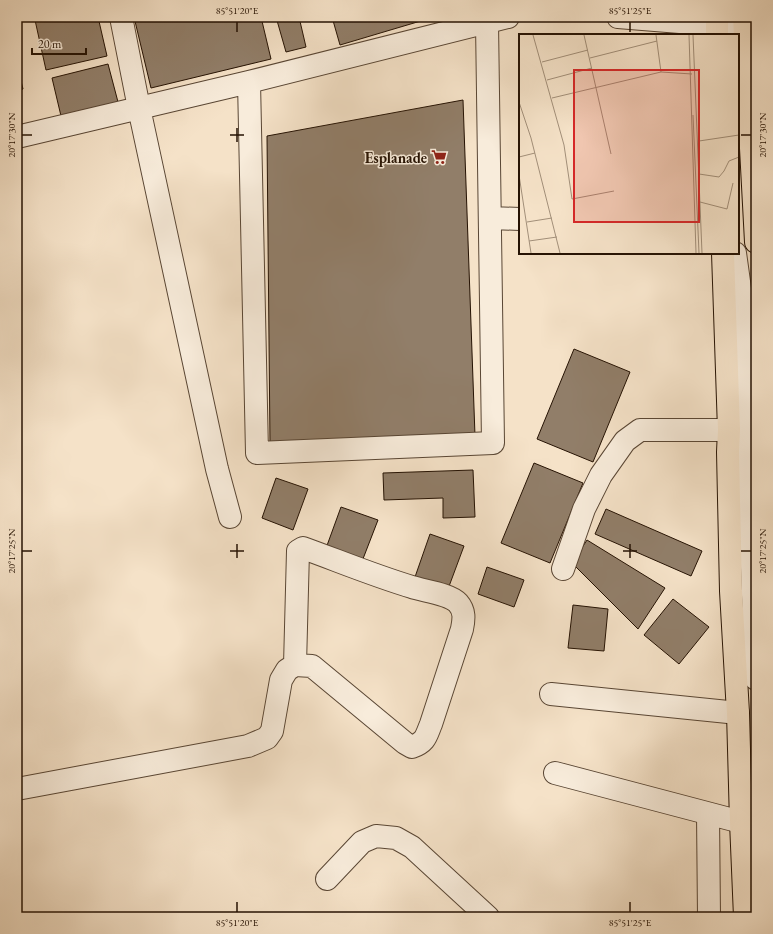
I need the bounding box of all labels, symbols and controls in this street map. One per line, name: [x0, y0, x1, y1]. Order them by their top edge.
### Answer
text: 85°51'20"E: [216, 4, 259, 17]
text: 85°51'25"E: [609, 4, 652, 17]
scale bar: [32, 30, 86, 56]
inset map: [519, 34, 739, 254]
text: 20 m: [38, 36, 62, 52]
text: 20°17'30"N: [5, 112, 18, 157]
text: 20°17'30"N: [756, 112, 769, 157]
place label: Esplanade: [365, 148, 427, 167]
supermarket icon: Esplanade: [430, 148, 448, 166]
text: 20°17'25"N: [5, 528, 18, 573]
text: 20°17'25"N: [756, 528, 769, 573]
text: 85°51'20"E: [216, 916, 259, 929]
text: 85°51'25"E: [609, 916, 652, 929]

